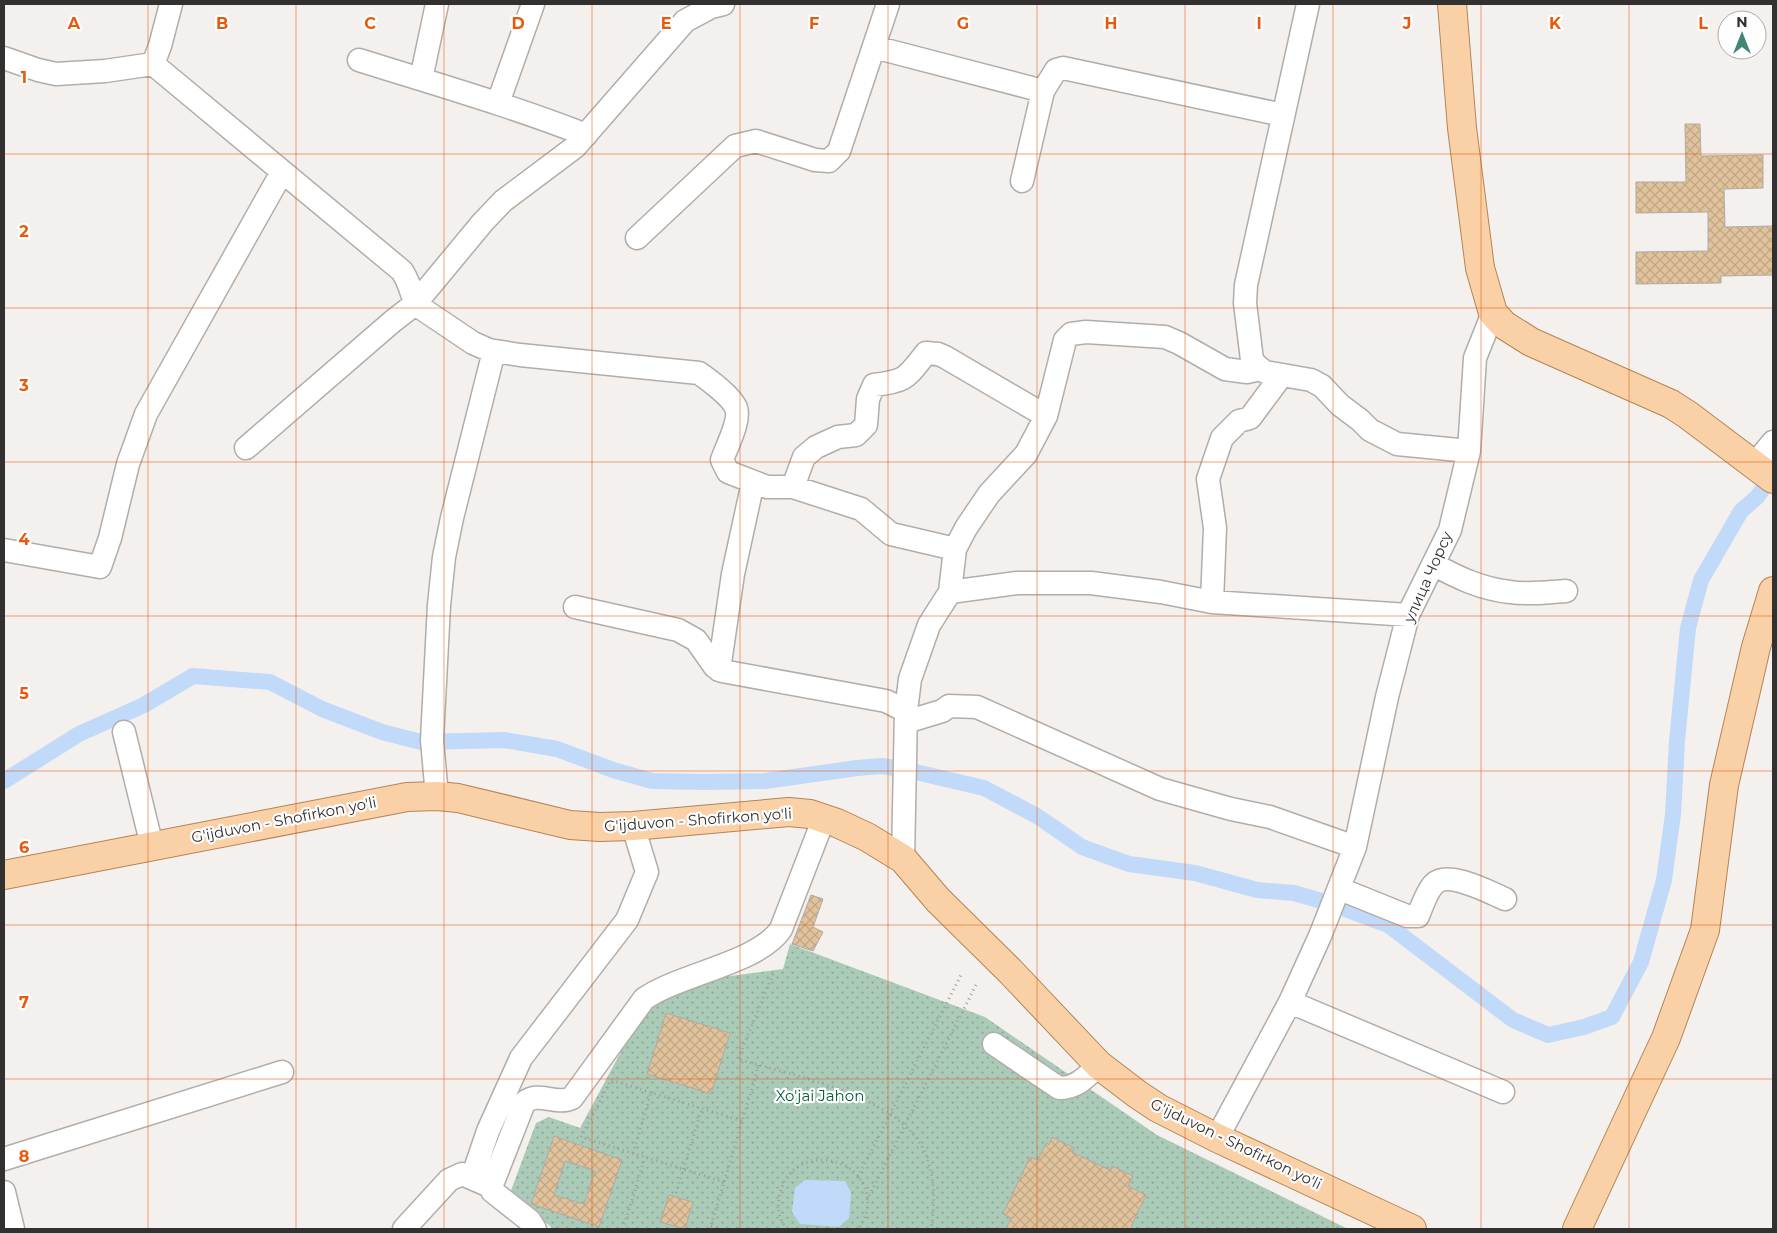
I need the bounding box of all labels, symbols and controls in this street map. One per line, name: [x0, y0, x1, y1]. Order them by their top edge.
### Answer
north arrow: [1717, 10, 1767, 60]
text: N: [1736, 13, 1748, 31]
text: A: [67, 14, 81, 33]
text: B: [216, 14, 228, 33]
text: C: [364, 14, 376, 33]
text: D: [511, 14, 525, 33]
text: E: [661, 14, 671, 33]
text: F: [809, 14, 819, 33]
text: G: [957, 14, 969, 33]
text: H: [1105, 14, 1117, 33]
text: I: [1256, 14, 1262, 33]
text: J: [1402, 14, 1411, 33]
text: K: [1549, 14, 1562, 33]
text: L: [1698, 14, 1708, 33]
text: 1: [21, 68, 27, 87]
text: 2: [19, 222, 29, 241]
text: 3: [18, 376, 29, 395]
street label: улица Чорсу: [1399, 528, 1456, 626]
text: 4: [18, 530, 30, 549]
text: 5: [19, 684, 29, 703]
street label: G'ijduvon - Shofirkon yo'li: [190, 792, 378, 847]
street label: G'ijduvon - Shofirkon yo'li: [603, 803, 792, 836]
text: 6: [19, 838, 29, 857]
text: 7: [19, 993, 29, 1012]
park label: Xo'jai Jahon: [776, 1086, 864, 1105]
street label: G'ijduvon - Shofirkon yo'li: [1147, 1094, 1325, 1193]
text: 8: [19, 1147, 29, 1166]

